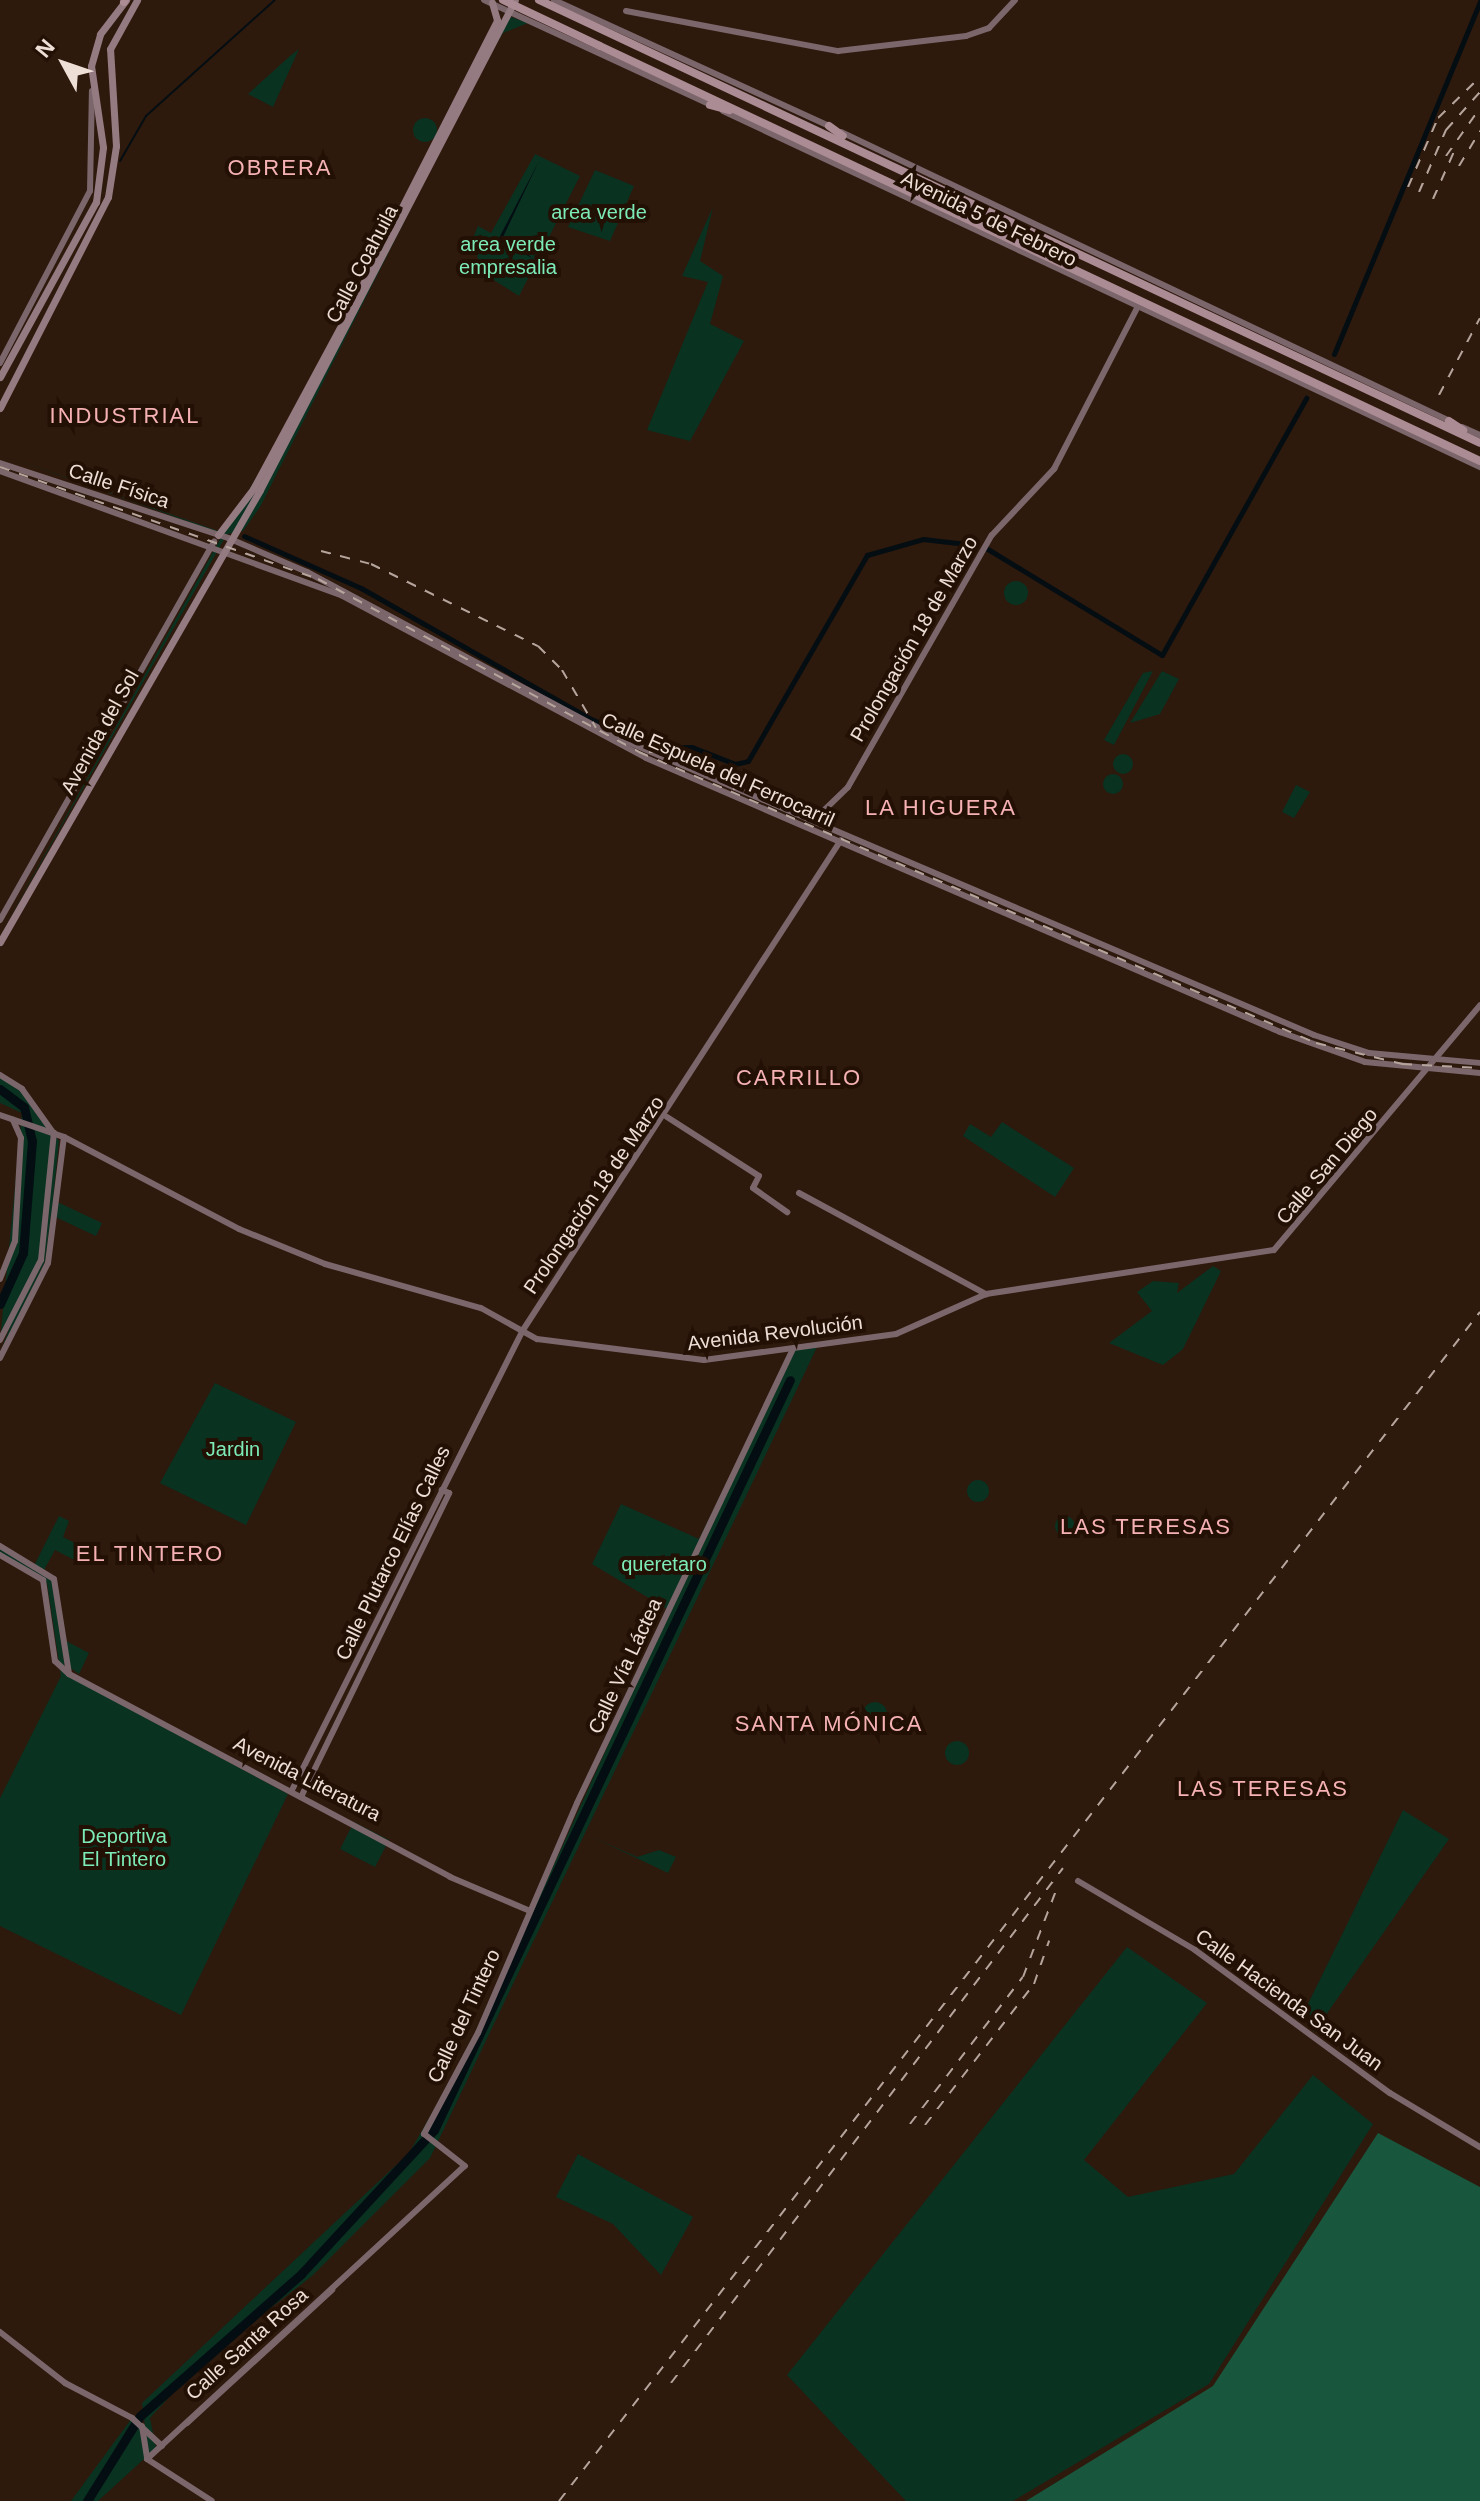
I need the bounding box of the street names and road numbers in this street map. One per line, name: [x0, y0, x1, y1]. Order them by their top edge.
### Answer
street label: Avenida 5 de Febrero: [897, 166, 1081, 272]
street label: Calle Coahuila: [321, 201, 403, 327]
street label: Calle Física: [66, 458, 172, 514]
street label: Prolongación 18 de Marzo: [845, 532, 983, 746]
street label: Avenida del Sol: [56, 666, 144, 798]
street label: Calle Espuela del Ferrocarril: [598, 708, 838, 832]
street label: Prolongación 18 de Marzo: [519, 1092, 669, 1298]
street label: Calle San Diego: [1271, 1103, 1383, 1229]
street label: Avenida Revolución: [686, 1310, 864, 1356]
street label: Calle Plutarco Elías Calles: [331, 1442, 455, 1664]
street label: Calle Vía Láctea: [583, 1594, 667, 1738]
street label: Avenida Literatura: [229, 1732, 385, 1826]
street label: Calle Hacienda San Juan: [1191, 1924, 1387, 2076]
street label: Calle del Tintero: [423, 1945, 505, 2087]
street label: Calle Santa Rosa: [181, 2283, 313, 2405]

